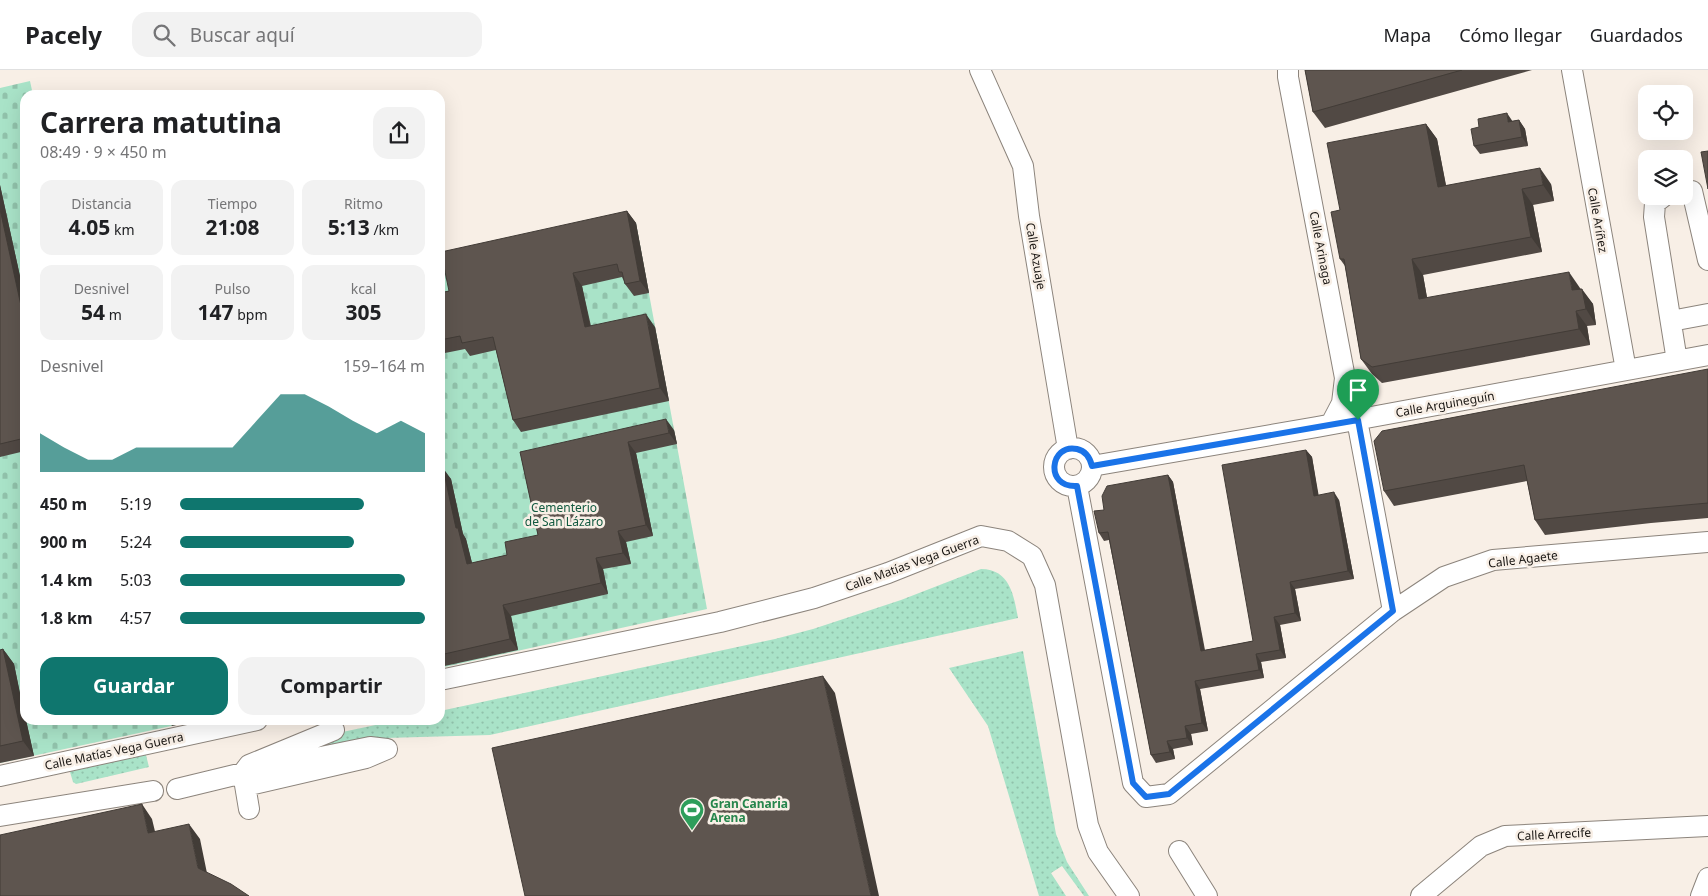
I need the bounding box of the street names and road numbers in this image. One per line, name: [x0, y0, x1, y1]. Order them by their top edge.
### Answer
street label: Calle Aríñez: [1584, 186, 1612, 254]
street label: Calle Arinaga: [1306, 210, 1336, 286]
street label: Calle Azuaje: [1022, 221, 1050, 291]
street label: Calle Arguineguín: [1394, 387, 1496, 421]
street label: Calle Matías Vega Guerra: [843, 531, 981, 595]
street label: Calle Agaete: [1487, 546, 1559, 572]
street label: Calle Matías Vega Guerra: [43, 728, 185, 774]
street label: Calle Arrecife: [1516, 824, 1592, 844]

